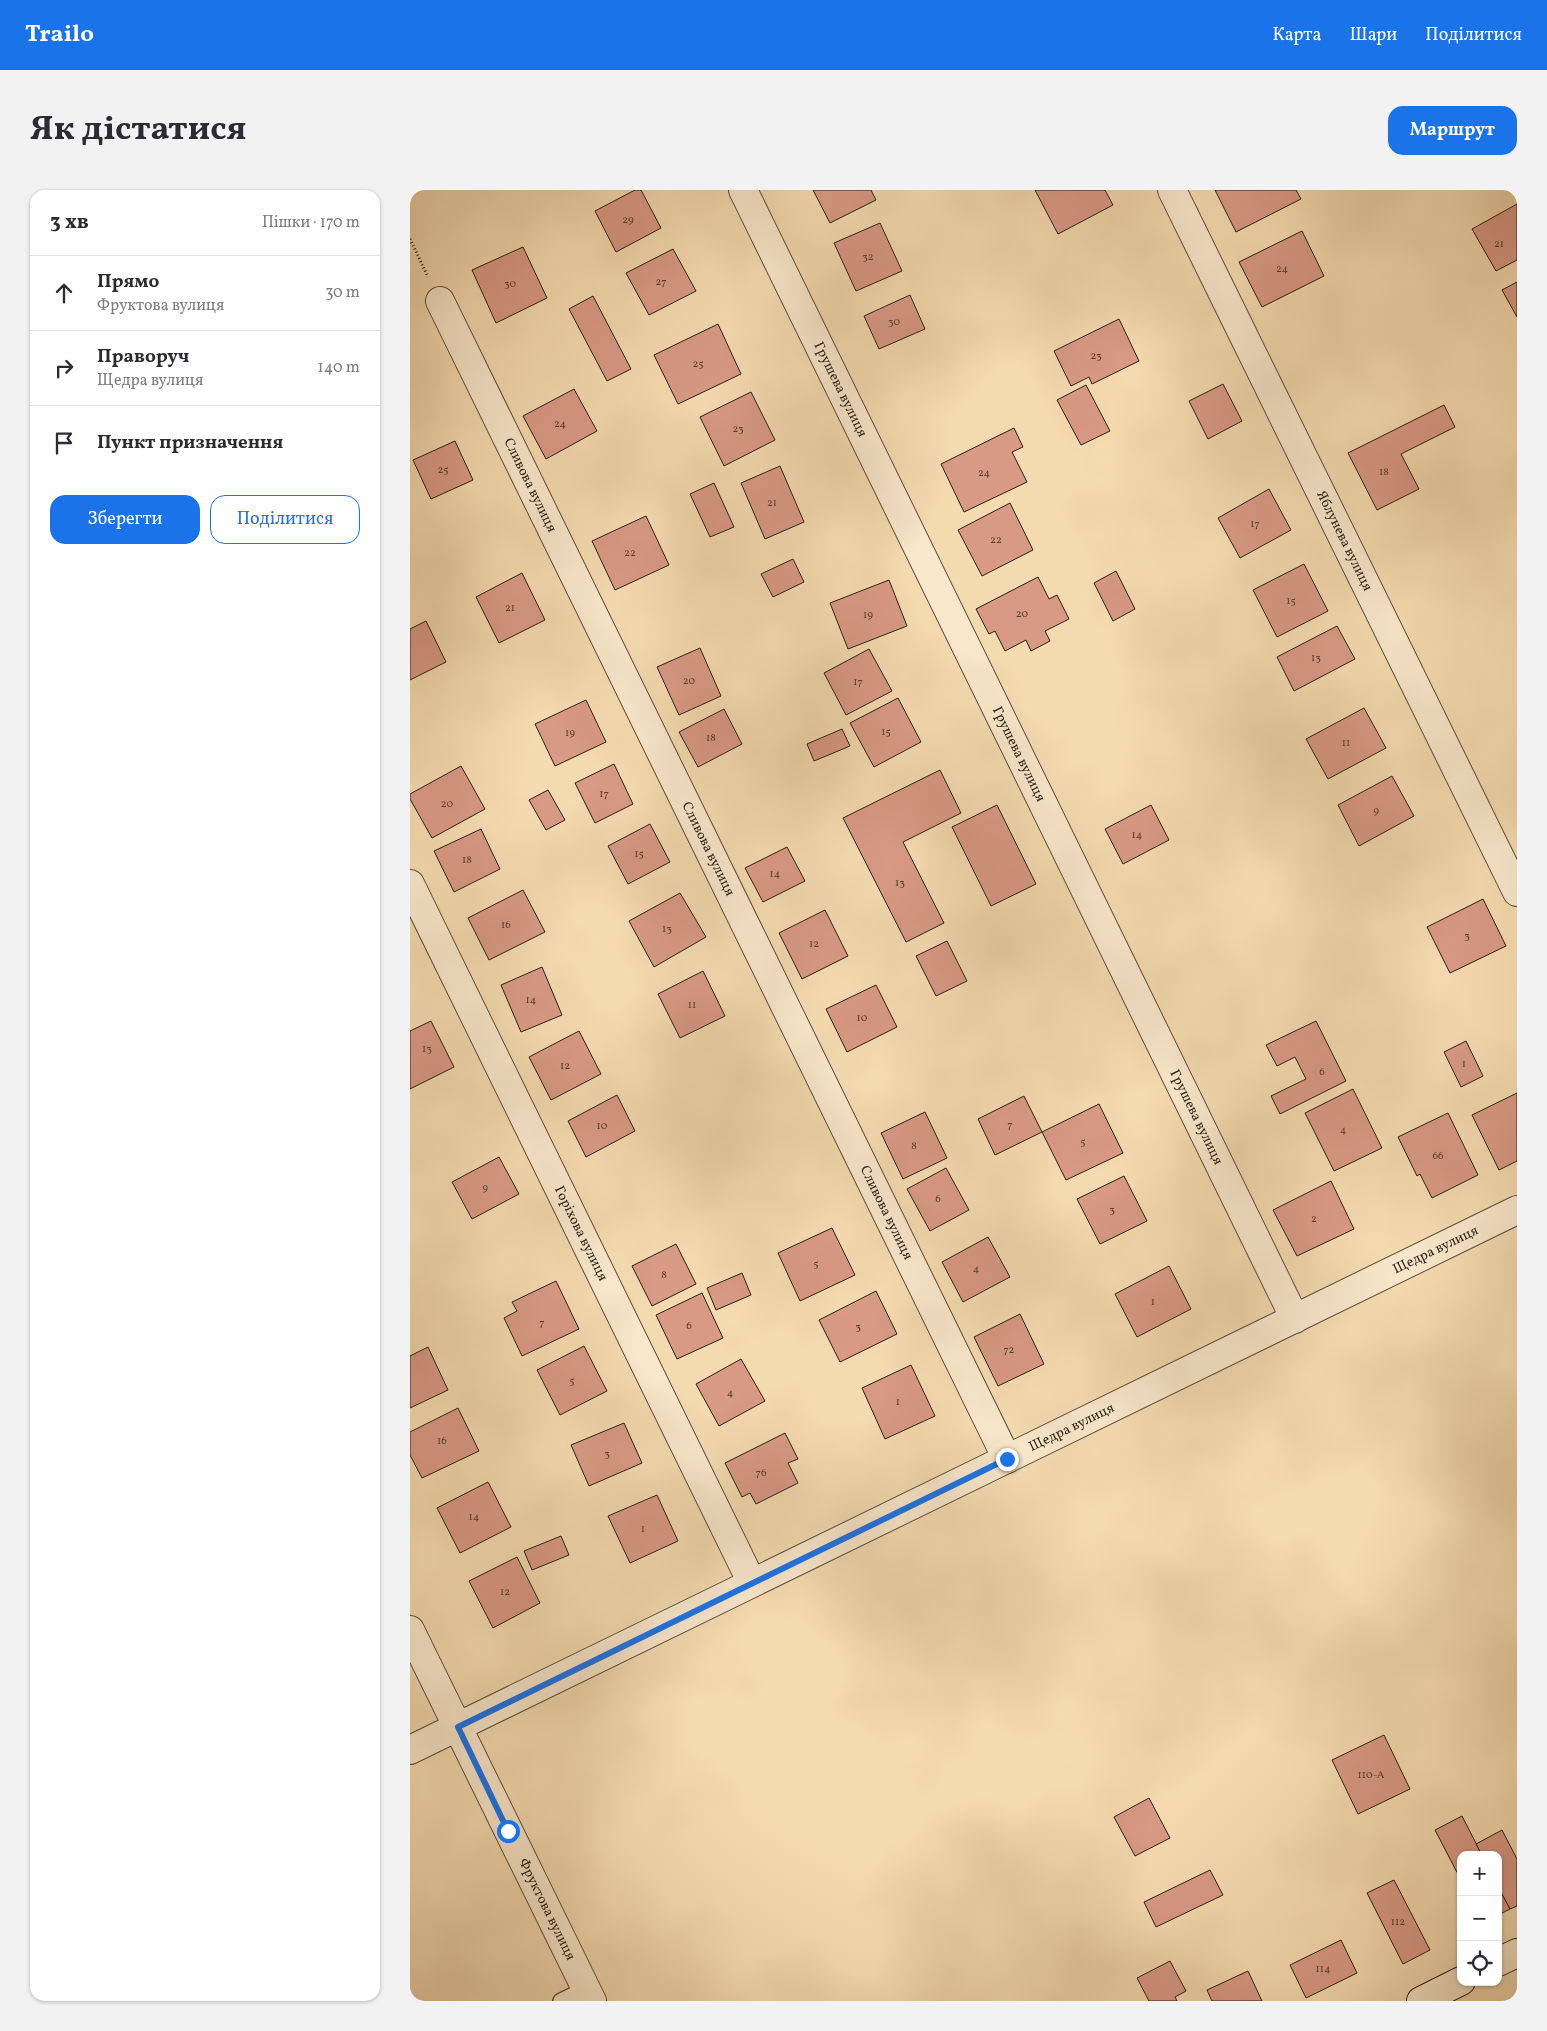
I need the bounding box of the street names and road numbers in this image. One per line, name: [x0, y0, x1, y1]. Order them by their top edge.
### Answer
street label: Грушева вулиця: [809, 339, 872, 440]
street label: Сливова вулиця: [499, 435, 561, 535]
street label: Яблунева вулиця: [1312, 488, 1377, 594]
street label: Грушева вулиця: [988, 703, 1050, 805]
street label: Сливова вулиця: [677, 799, 739, 899]
street label: Грушева вулиця: [1165, 1066, 1228, 1168]
street label: Сливова вулиця: [855, 1162, 917, 1263]
street label: Горіхова вулиця: [550, 1183, 612, 1284]
street label: Щедра вулиця: [1389, 1221, 1481, 1279]
street label: Щедра вулиця: [1025, 1398, 1117, 1456]
street label: Фруктова вулиця: [514, 1855, 580, 1963]

